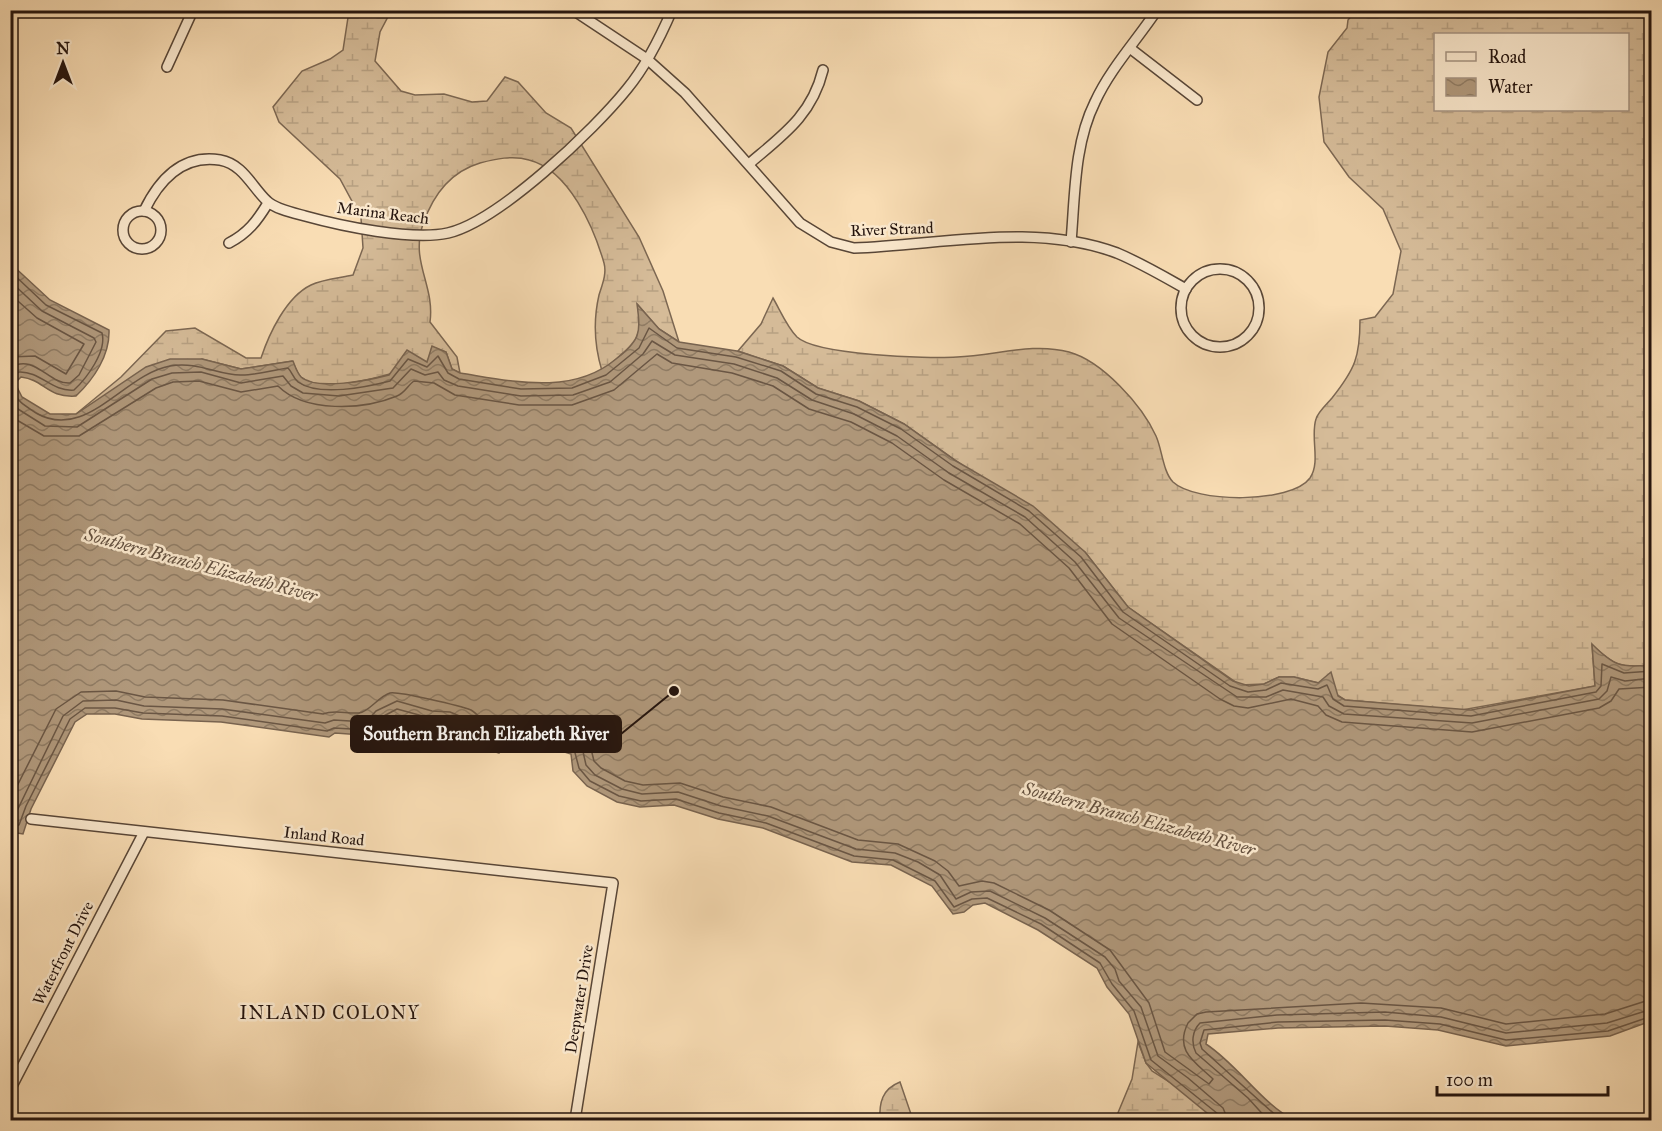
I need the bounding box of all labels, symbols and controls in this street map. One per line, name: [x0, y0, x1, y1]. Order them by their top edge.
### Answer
north arrow: [33, 33, 93, 93]
legend: [1434, 33, 1629, 111]
text: N: [56, 39, 70, 58]
text: Road: [1488, 46, 1526, 68]
text: Water: [1488, 76, 1533, 98]
street label: Marina Reach: [336, 198, 430, 228]
street label: River Strand: [850, 218, 934, 240]
water label: Southern Branch Elizabeth River: [81, 523, 321, 607]
callout: Southern Branch Elizabeth River: [351, 716, 621, 752]
text: Southern Branch Elizabeth River: [363, 723, 610, 745]
water label: Southern Branch Elizabeth River: [1019, 777, 1259, 861]
street label: Inland Road: [283, 822, 365, 850]
street label: Waterfront Drive: [29, 898, 97, 1008]
street label: Deepwater Drive: [561, 943, 597, 1055]
district label: INLAND COLONY: [239, 1002, 421, 1024]
scale bar: [1437, 1059, 1608, 1097]
text: 100 m: [1446, 1069, 1493, 1091]

